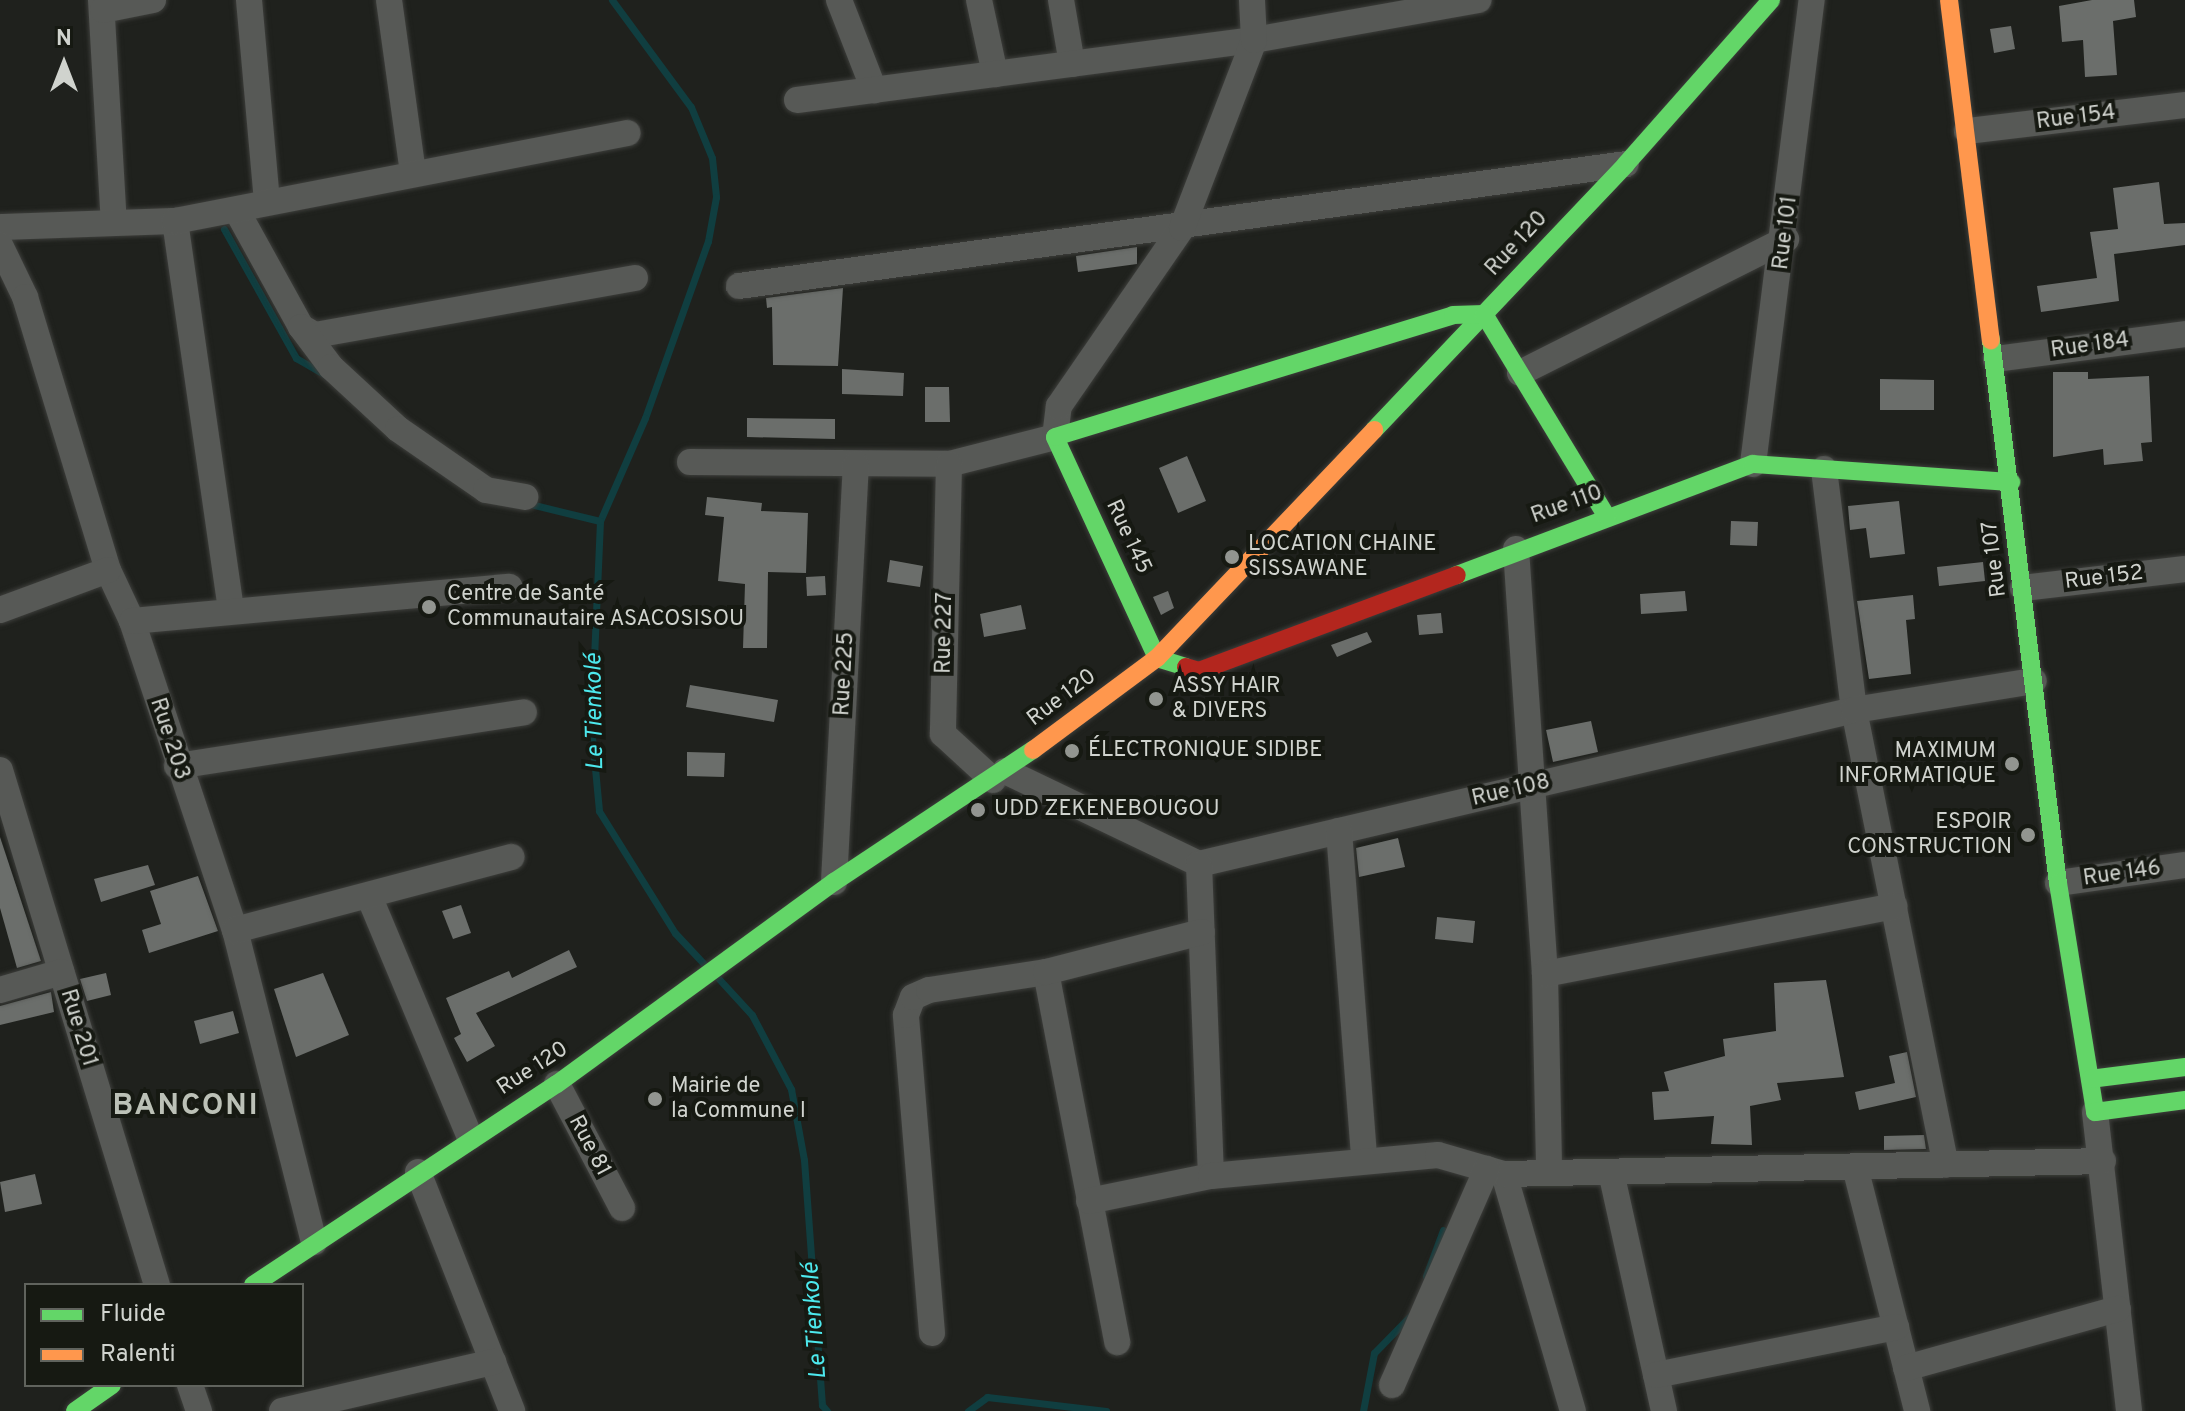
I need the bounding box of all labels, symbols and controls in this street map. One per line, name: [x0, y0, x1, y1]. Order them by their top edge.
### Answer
north arrow: [24, 24, 104, 104]
text: N: [56, 26, 72, 53]
street label: Rue 154: [2035, 100, 2117, 136]
street label: Rue 101: [1768, 195, 1804, 271]
street label: Rue 120: [1480, 206, 1554, 282]
street label: Rue 184: [2049, 327, 2131, 365]
street label: Rue 110: [1528, 480, 1606, 530]
street label: Rue 145: [1099, 496, 1157, 578]
street label: Rue 107: [1977, 519, 2013, 599]
place label: LOCATION CHAINE SISSAWANE: [1248, 531, 1436, 582]
marker: LOCATION CHAINE SISSAWANE: [1223, 548, 1241, 566]
street label: Rue 152: [2063, 560, 2145, 596]
place label: Centre de Santé Communautaire ASACOSISOU: [447, 581, 745, 632]
street label: Rue 227: [931, 592, 959, 674]
marker: Centre de Santé Communautaire ASACOSISOU: [418, 596, 440, 618]
street label: Rue 225: [830, 631, 860, 717]
water label: Le Tienkolé: [581, 653, 611, 771]
street label: Rue 120: [1022, 664, 1102, 732]
place label: ASSY HAIR & DIVERS: [1172, 673, 1282, 724]
marker: ASSY HAIR & DIVERS: [1147, 690, 1165, 708]
street label: Rue 203: [143, 695, 195, 783]
place label: ÉLECTRONIQUE SIDIBE: [1088, 738, 1322, 764]
place label: MAXIMUM INFORMATIQUE: [1838, 738, 1996, 790]
marker: ÉLECTRONIQUE SIDIBE: [1063, 742, 1081, 760]
marker: MAXIMUM INFORMATIQUE: [2003, 755, 2021, 773]
street label: Rue 108: [1469, 769, 1553, 813]
place label: UDD ZEKENEBOUGOU: [994, 797, 1220, 823]
marker: UDD ZEKENEBOUGOU: [969, 801, 987, 819]
place label: ESPOIR CONSTRUCTION: [1847, 809, 2012, 860]
marker: ESPOIR CONSTRUCTION: [2019, 826, 2037, 844]
street label: Rue 146: [2081, 855, 2163, 893]
street label: Rue 201: [54, 986, 102, 1070]
street label: Rue 120: [493, 1036, 573, 1102]
place label: Mairie de la Commune I: [671, 1073, 806, 1124]
district label: BANCONI: [112, 1089, 260, 1125]
marker: Mairie de la Commune I: [646, 1090, 664, 1108]
street label: Rue 81: [562, 1111, 616, 1181]
water label: Le Tienkolé: [798, 1261, 834, 1381]
legend: [24, 1283, 304, 1387]
text: Fluide: [100, 1300, 166, 1330]
text: Ralenti: [100, 1340, 176, 1370]

